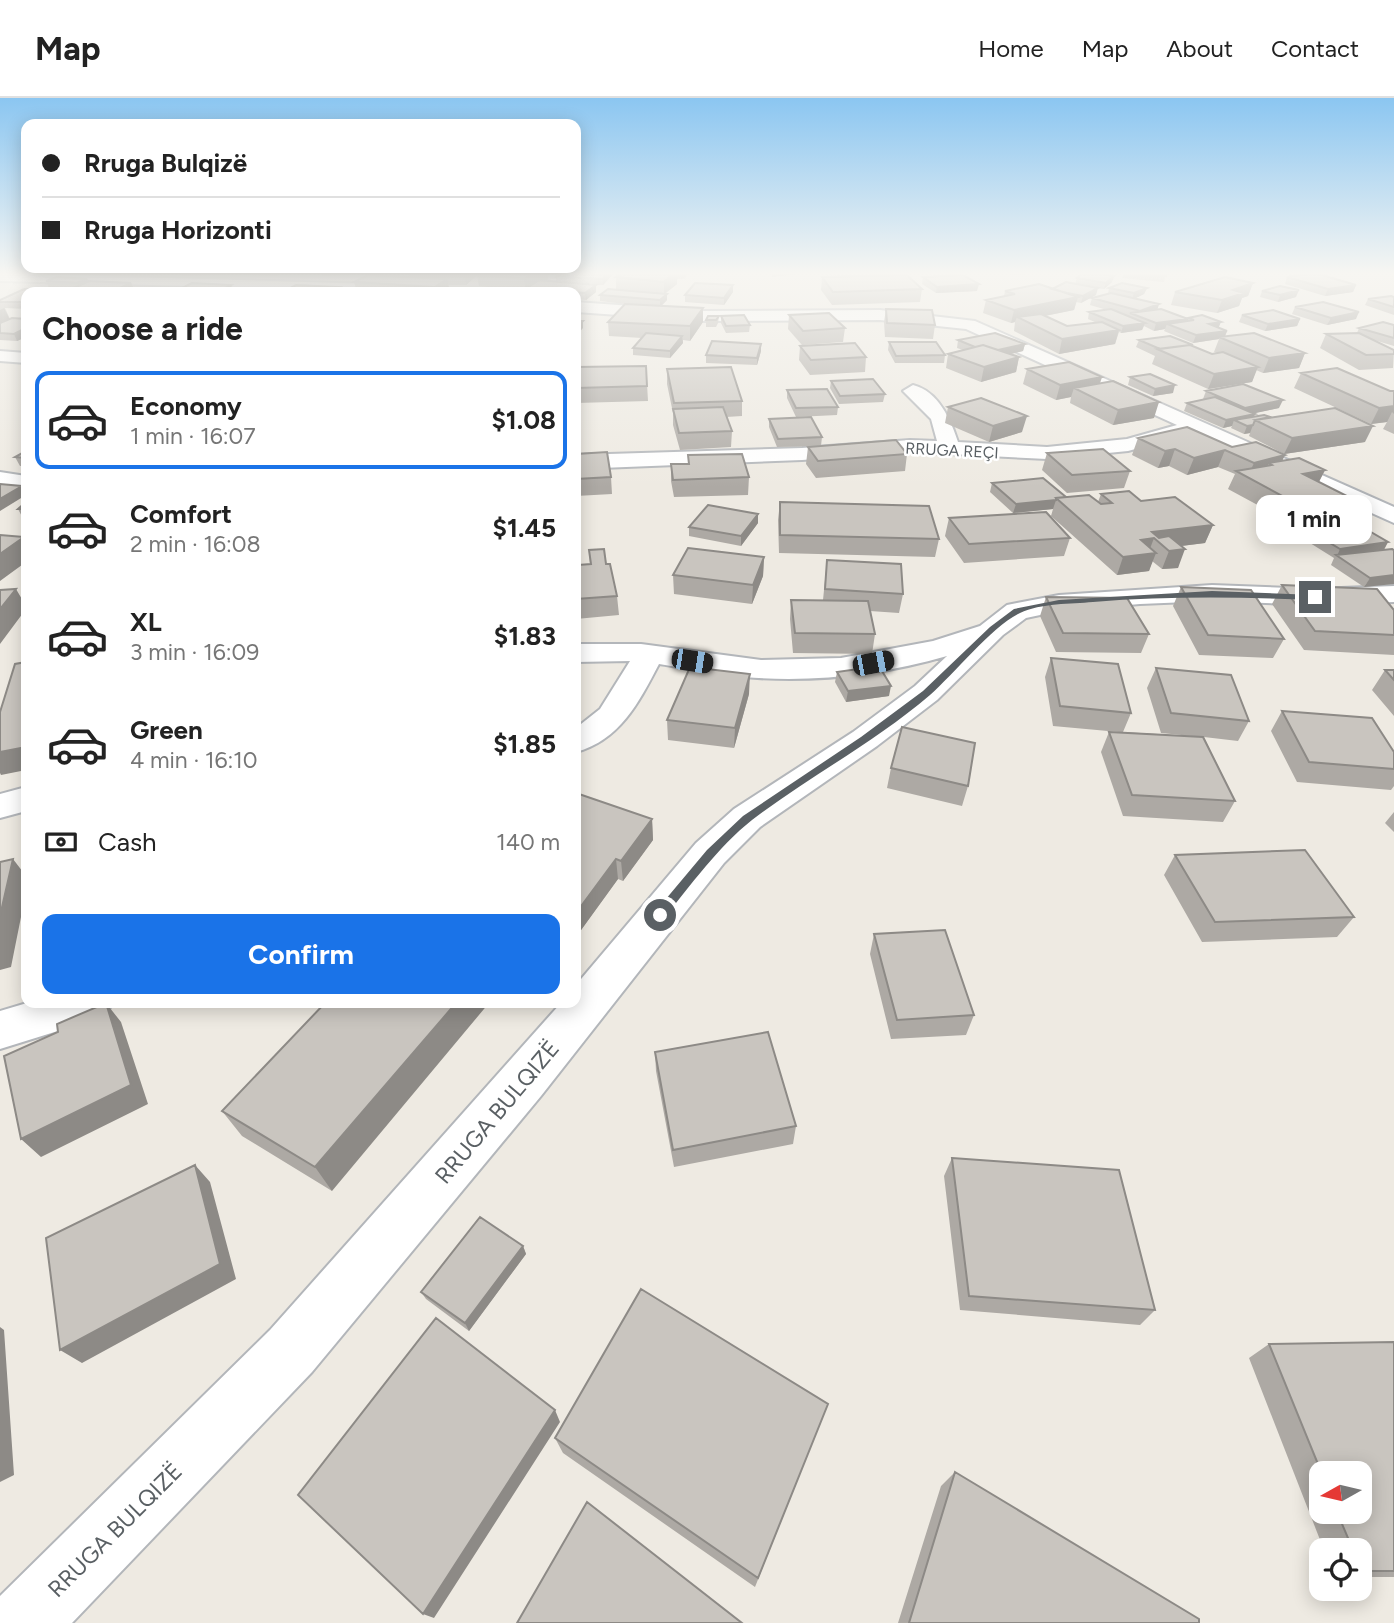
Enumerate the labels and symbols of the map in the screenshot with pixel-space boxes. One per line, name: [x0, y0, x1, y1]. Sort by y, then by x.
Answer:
street label: RRUGA REÇI: [905, 439, 999, 462]
callout: 1 min: [1257, 496, 1373, 545]
route end: [1299, 581, 1331, 613]
car: [670, 647, 715, 675]
car: [851, 649, 896, 677]
route start: [644, 899, 676, 931]
street label: RRUGA BULQIZË: [429, 1035, 565, 1189]
street label: RRUGA BULQIZË: [42, 1457, 188, 1603]
north arrow: [1309, 1461, 1372, 1524]

